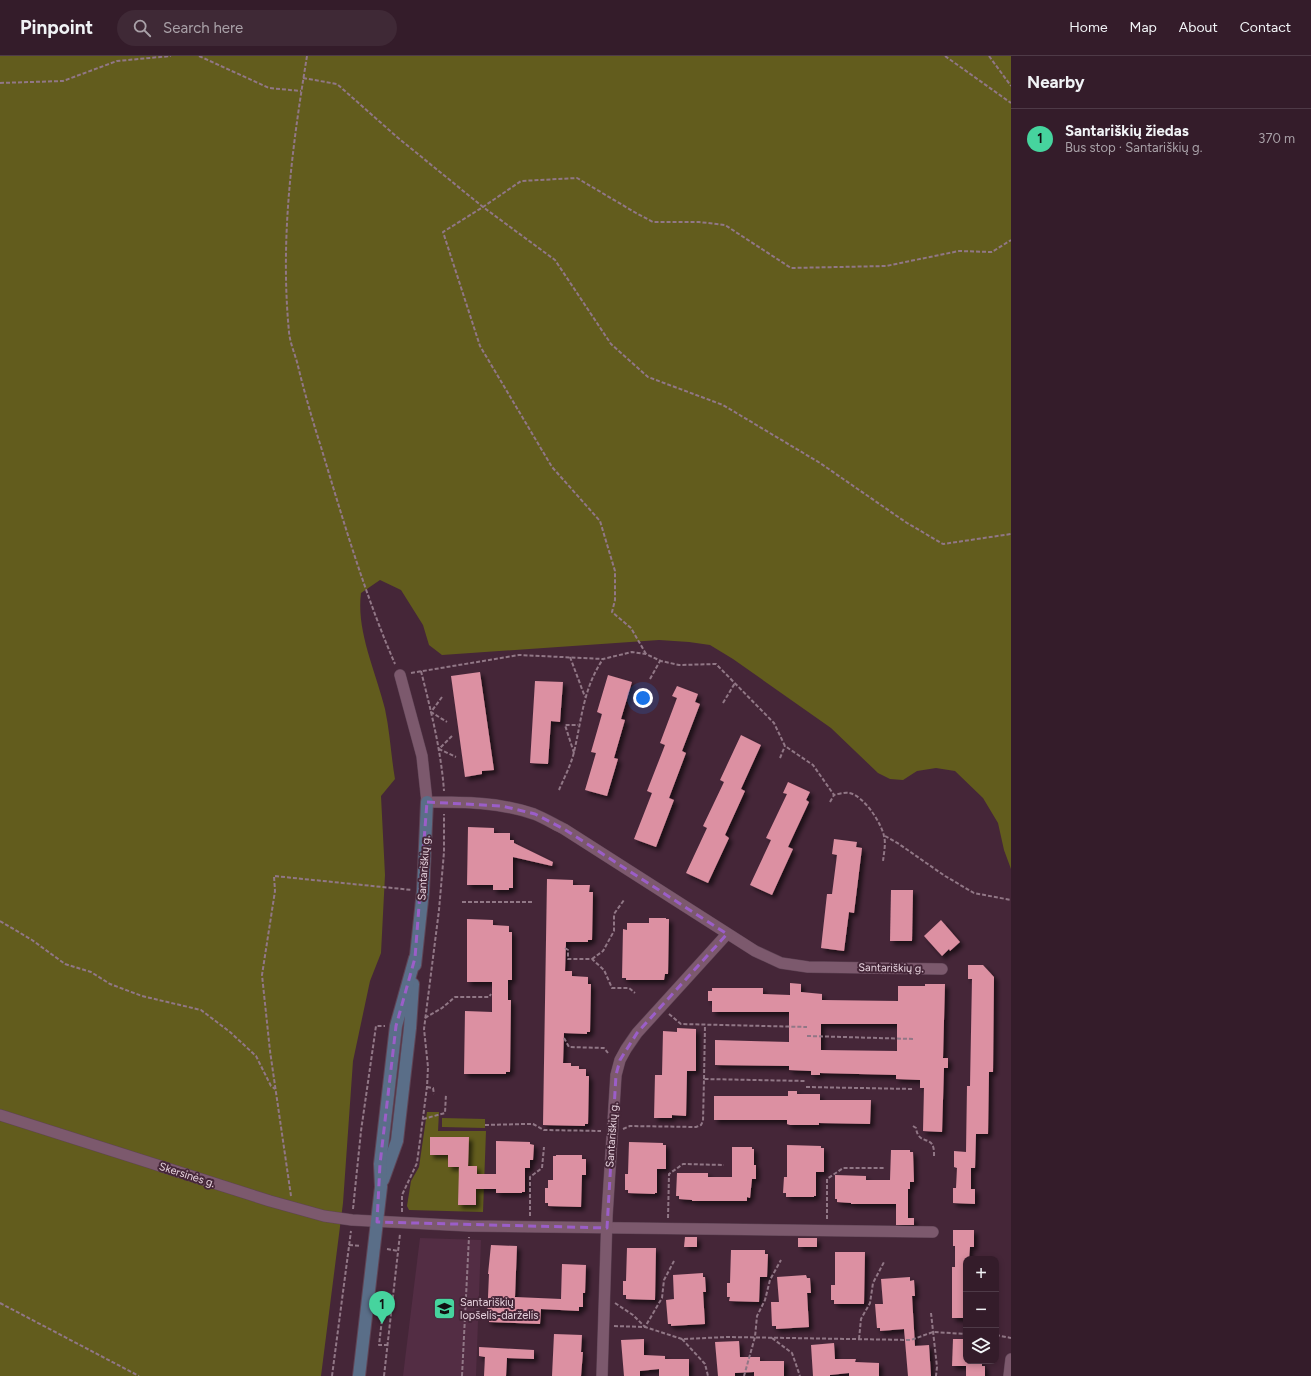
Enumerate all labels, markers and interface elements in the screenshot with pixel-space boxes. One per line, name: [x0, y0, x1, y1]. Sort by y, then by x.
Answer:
search box: [117, 10, 397, 46]
text: Pinpoint: [20, 16, 93, 39]
icon: search: [131, 17, 153, 39]
text: Search here: [163, 19, 243, 37]
text: Home: [1069, 19, 1108, 36]
text: Map: [1130, 19, 1157, 36]
text: About: [1179, 19, 1218, 36]
text: Contact: [1240, 19, 1291, 36]
text: Nearby: [1027, 72, 1085, 92]
text: Santariškių žiedas: [1065, 122, 1189, 140]
text: 1: [1037, 131, 1043, 146]
text: 370 m: [1258, 131, 1295, 146]
text: Bus stop · Santariškių g.: [1065, 140, 1202, 155]
your location: [633, 688, 653, 708]
street label: Santariškių g.: [415, 835, 433, 901]
street label: Santariškių g.: [858, 961, 924, 975]
street label: Santariškių g.: [603, 1102, 621, 1168]
street label: Skersinės g.: [157, 1160, 217, 1190]
map controls: [963, 1256, 999, 1364]
button: +: [963, 1256, 999, 1292]
pin: 1: [369, 1291, 395, 1324]
button: −: [963, 1292, 999, 1328]
school or university icon: Santariškių lopšelis-darželis: [432, 1295, 458, 1321]
place label: Santariškių lopšelis-darželis: [460, 1296, 538, 1322]
button: layers: [963, 1328, 999, 1364]

